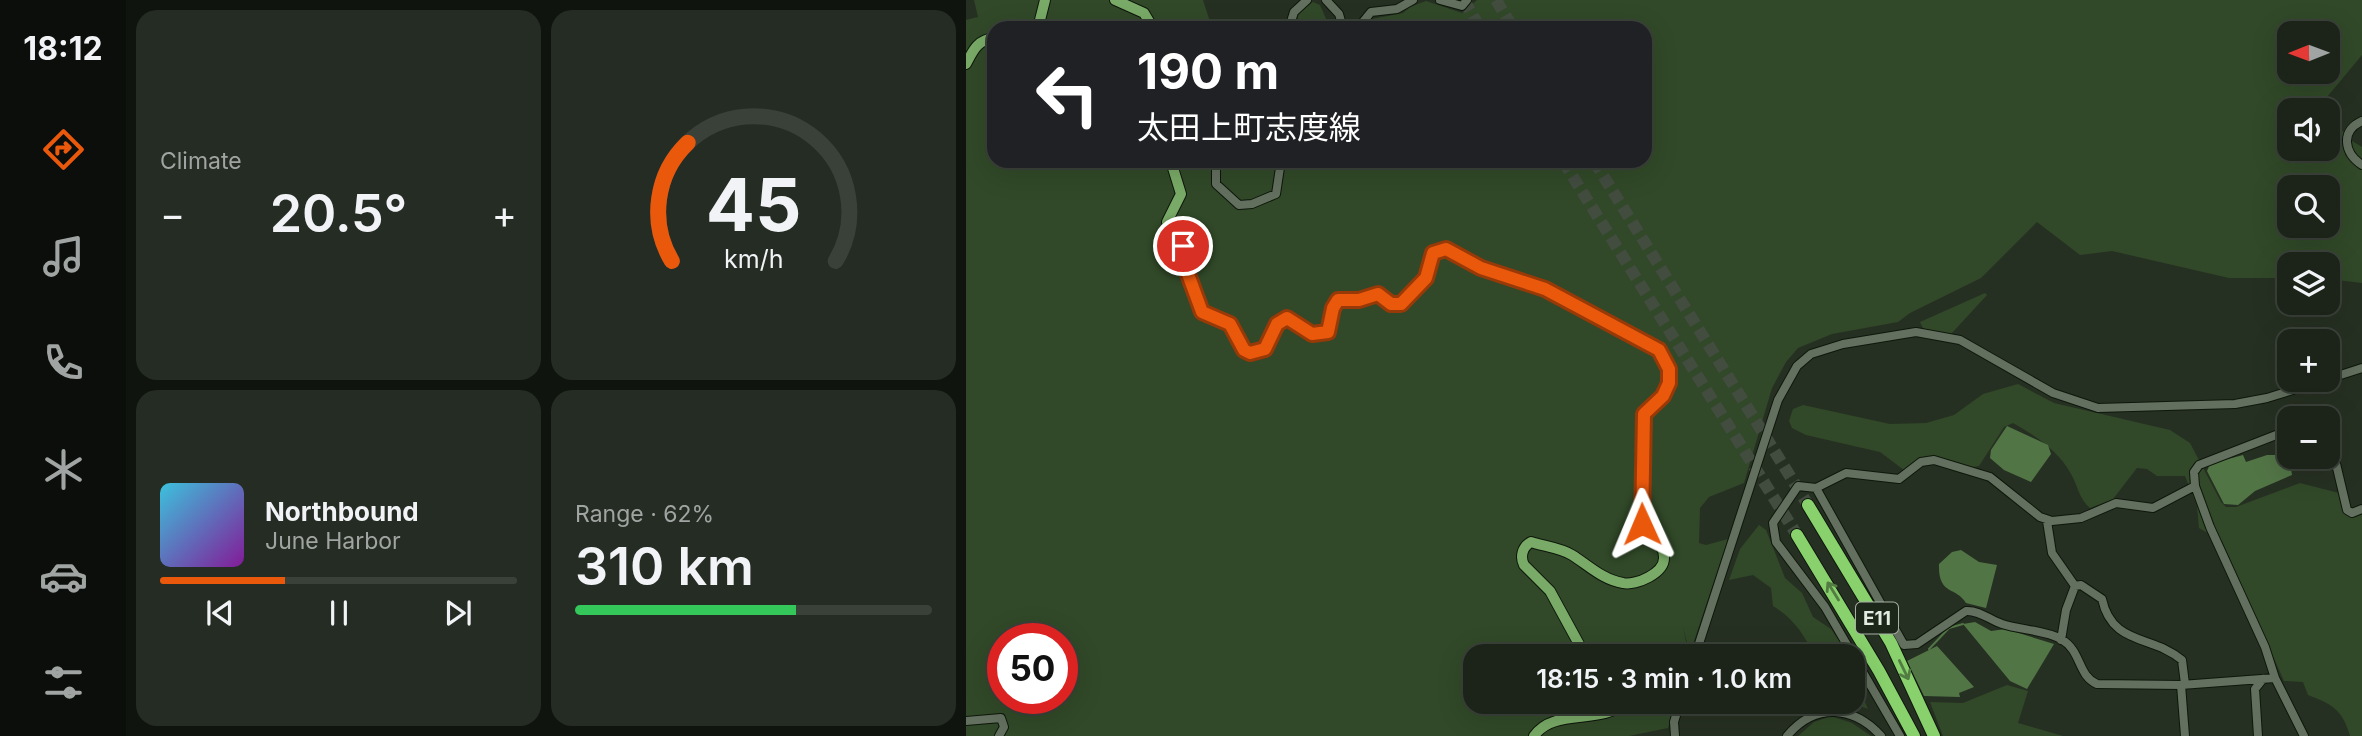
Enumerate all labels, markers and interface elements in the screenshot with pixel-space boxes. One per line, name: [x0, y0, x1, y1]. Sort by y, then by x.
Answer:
north arrow: [2277, 21, 2340, 84]
map controls: [2277, 21, 2340, 469]
text: 18:12: [23, 29, 103, 68]
text: 190 m: [1137, 42, 1279, 101]
icon: left: [1022, 49, 1113, 140]
button: sound: [2277, 98, 2340, 161]
text: 太田上町志度線: [1137, 108, 1361, 147]
icon: directions: [39, 125, 88, 174]
text: Climate: [160, 147, 242, 175]
text: 45: [706, 160, 801, 249]
button: search: [2277, 175, 2340, 238]
text: 20.5°: [270, 182, 407, 245]
text: −: [160, 191, 185, 237]
text: +: [492, 191, 517, 237]
pin: [1153, 216, 1213, 276]
icon: arrive: [1164, 227, 1202, 265]
icon: music: [39, 232, 88, 281]
text: km/h: [724, 244, 783, 274]
button: layers: [2277, 252, 2340, 315]
button: +: [2277, 329, 2340, 392]
icon: phone: [39, 338, 88, 387]
button: −: [2277, 406, 2340, 469]
icon: climate: [39, 445, 88, 494]
position arrow: [1605, 487, 1679, 561]
text: Northbound: [265, 496, 419, 527]
text: Range · 62%: [575, 500, 714, 528]
text: June Harbor: [265, 527, 401, 555]
text: 310 km: [575, 535, 754, 598]
icon: car: [39, 552, 88, 601]
one-way arrow: [1825, 582, 1839, 602]
icon: previous: [201, 594, 239, 632]
icon: pause: [320, 594, 358, 632]
icon: next: [439, 594, 477, 632]
road number: E11: [1856, 603, 1898, 634]
speed limit sign: 50: [987, 623, 1078, 714]
icon: filters: [39, 658, 88, 707]
one-way arrow: [1898, 659, 1911, 680]
text: 18:15 · 3 min · 1.0 km: [1536, 663, 1792, 694]

